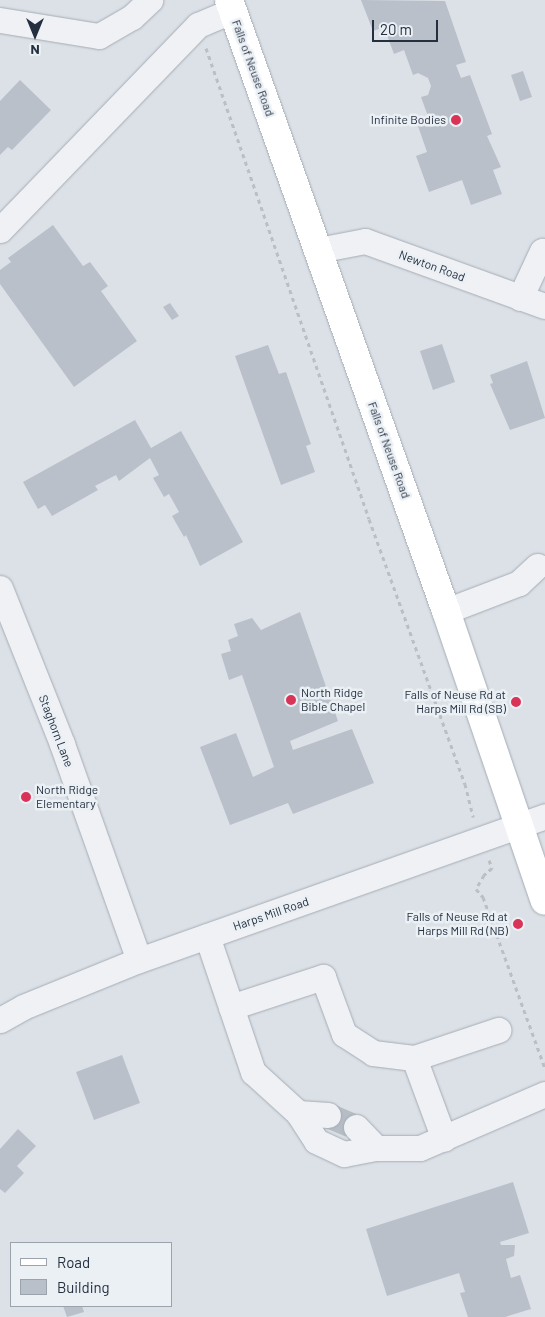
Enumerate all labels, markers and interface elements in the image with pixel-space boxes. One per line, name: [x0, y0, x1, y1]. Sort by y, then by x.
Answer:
north arrow: [10, 10, 60, 60]
scale bar: [375, 10, 441, 42]
street label: Falls of Neuse Road: [229, 18, 277, 118]
text: 20 m: [380, 20, 412, 38]
text: N: [30, 42, 40, 59]
place label: Infinite Bodies: [371, 113, 446, 127]
marker: Infinite Bodies: [450, 114, 462, 126]
street label: Newton Road: [397, 247, 467, 285]
street label: Falls of Neuse Road: [365, 400, 413, 500]
place label: North Ridge Bible Chapel: [301, 686, 365, 714]
place label: Falls of Neuse Rd at Harps Mill Rd (SB): [404, 688, 506, 716]
street label: Staghorn Lane: [36, 693, 76, 769]
marker: North Ridge Bible Chapel: [285, 694, 297, 706]
marker: Falls of Neuse Rd at Harps Mill Rd (SB): [510, 696, 522, 708]
place label: North Ridge Elementary: [36, 783, 98, 811]
marker: North Ridge Elementary: [20, 791, 32, 803]
street label: Harps Mill Road: [231, 894, 311, 934]
place label: Falls of Neuse Rd at Harps Mill Rd (NB): [406, 910, 508, 938]
marker: Falls of Neuse Rd at Harps Mill Rd (NB): [512, 918, 524, 930]
legend: [10, 1242, 172, 1307]
text: Road: [57, 1253, 90, 1271]
text: Building: [57, 1278, 110, 1296]

